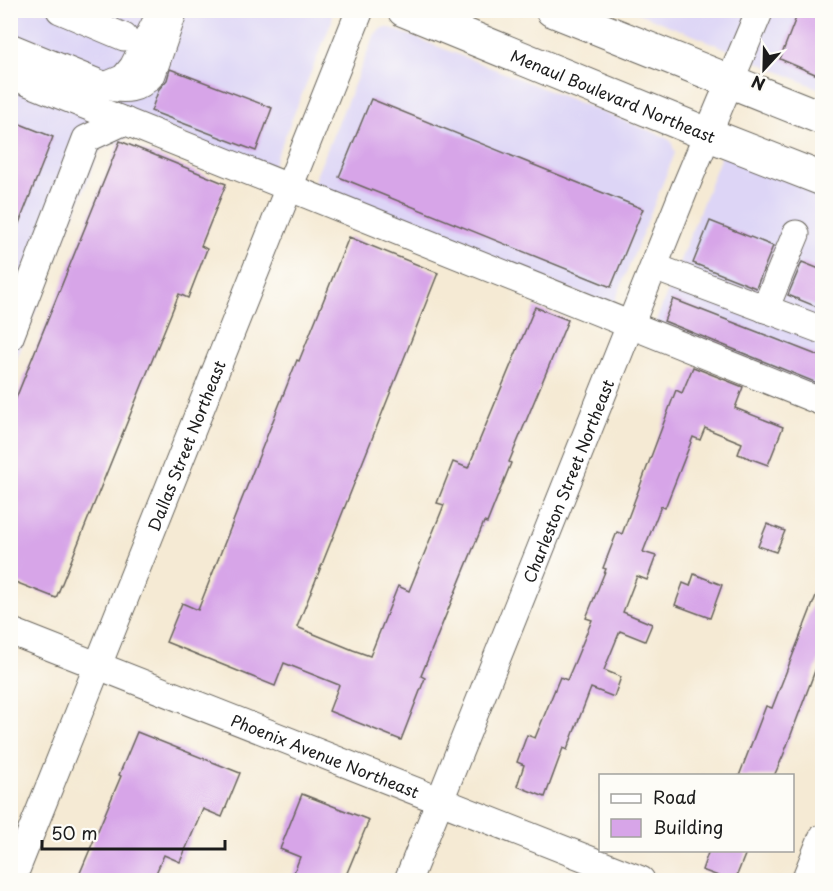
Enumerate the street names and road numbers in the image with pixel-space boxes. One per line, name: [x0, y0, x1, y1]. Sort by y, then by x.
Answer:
street label: Menaul Boulevard Northeast: [507, 43, 719, 148]
street label: Dallas Street Northeast: [141, 356, 231, 535]
street label: Charleston Street Northeast: [516, 376, 619, 586]
street label: Phoenix Avenue Northeast: [228, 707, 423, 803]

